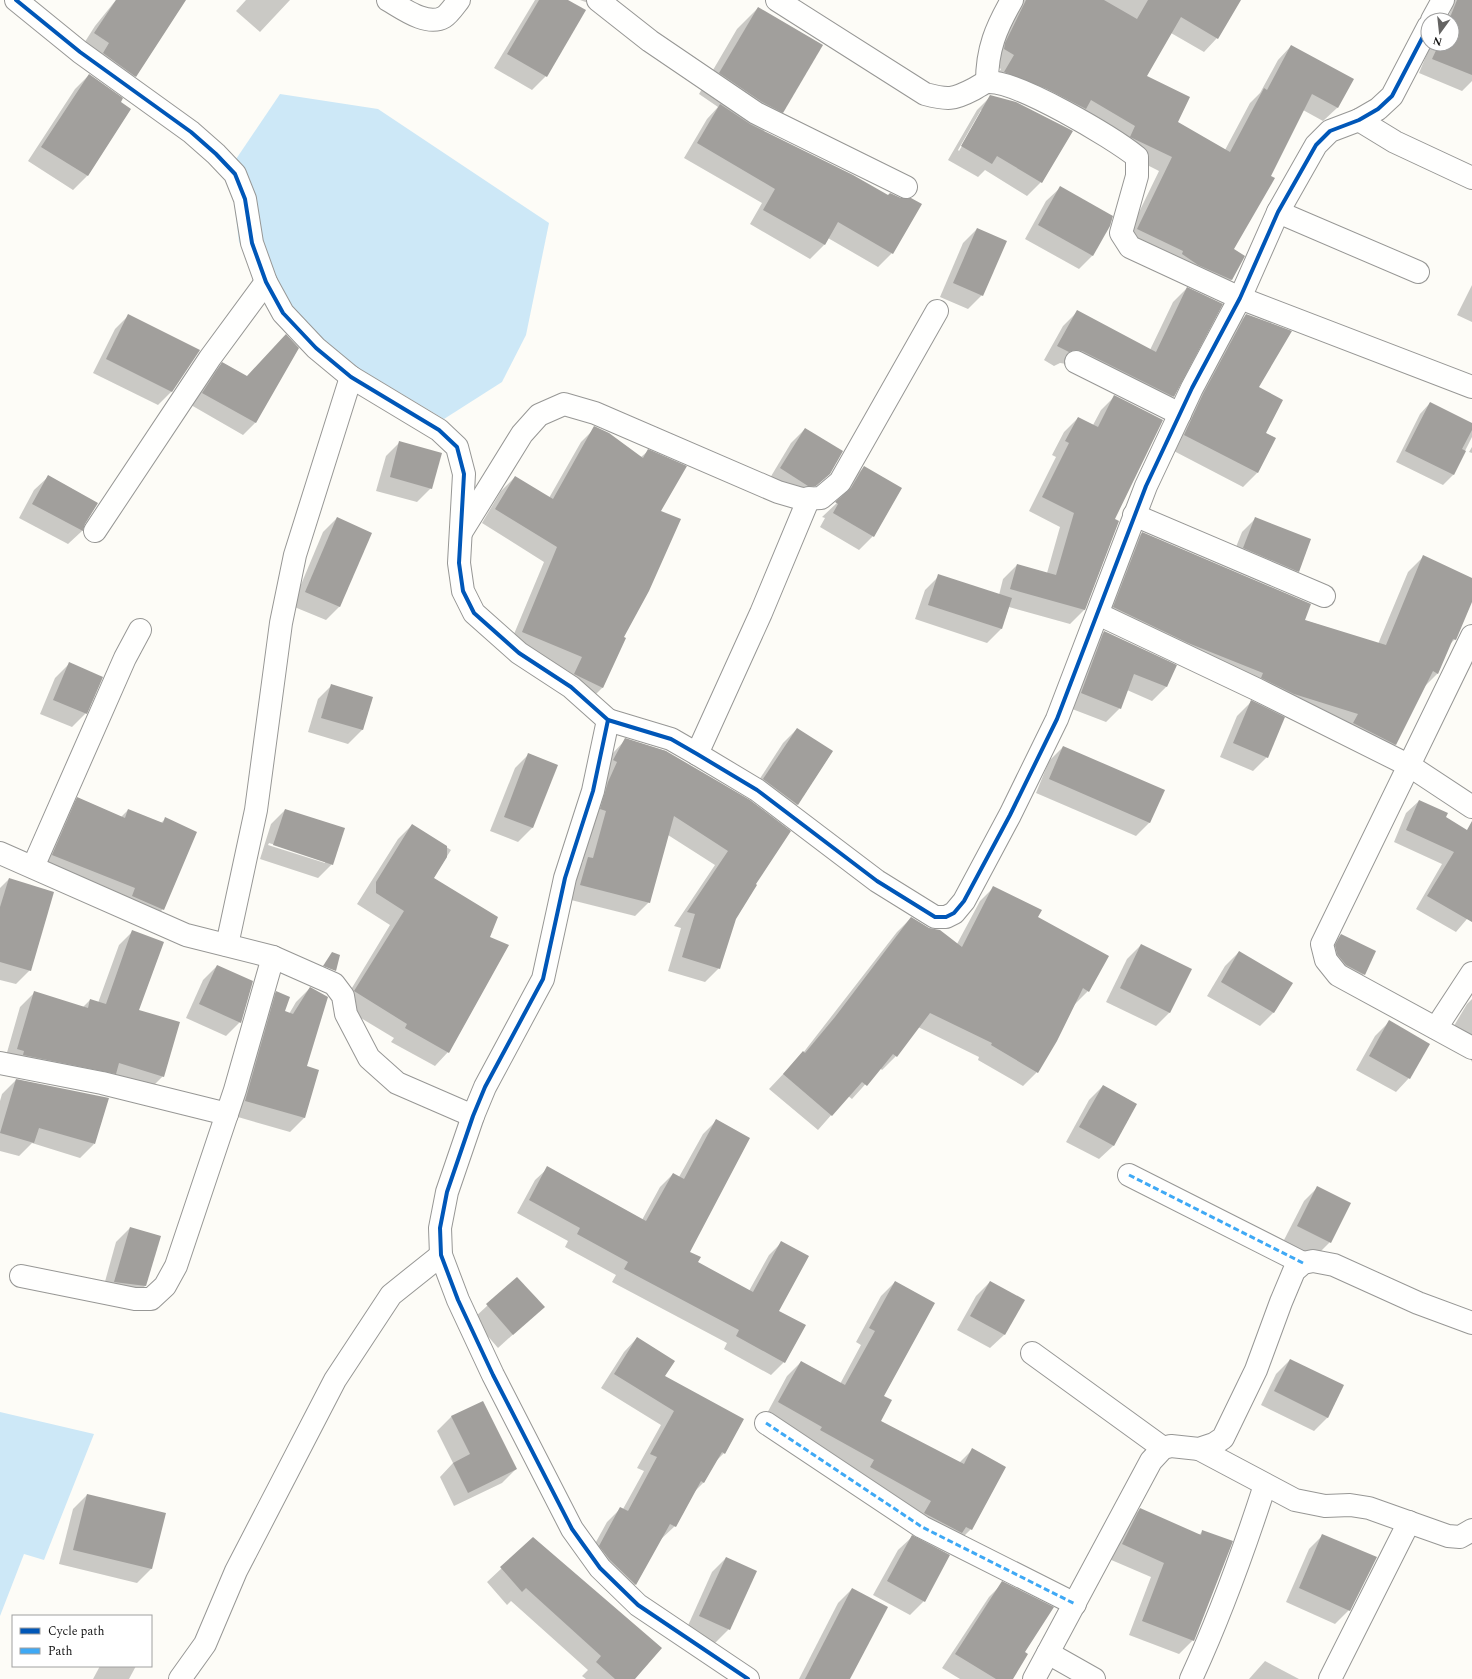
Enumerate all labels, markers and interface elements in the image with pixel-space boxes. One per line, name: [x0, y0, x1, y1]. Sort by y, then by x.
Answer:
north arrow: [1420, 12, 1460, 52]
text: N: [1431, 32, 1444, 51]
legend: [12, 1615, 152, 1667]
text: Cycle path: [48, 1622, 105, 1641]
text: Path: [48, 1642, 73, 1661]

